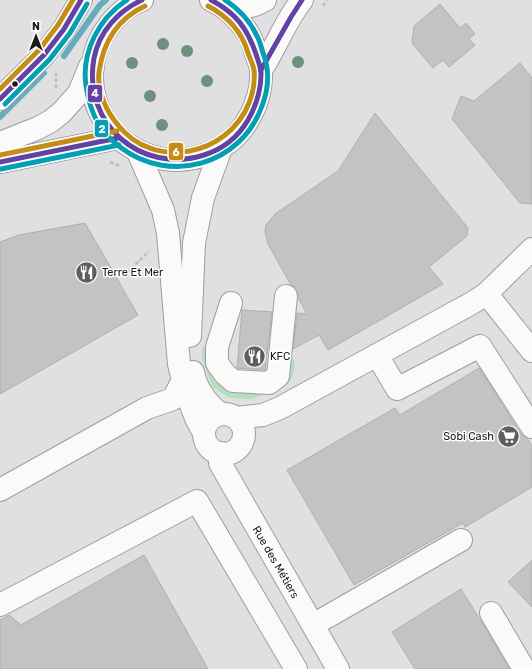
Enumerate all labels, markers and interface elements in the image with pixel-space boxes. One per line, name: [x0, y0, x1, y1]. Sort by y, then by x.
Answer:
north arrow: [16, 16, 56, 56]
text: N: [32, 20, 40, 33]
unlabelled marker: [10, 79, 20, 89]
line badge: 4: [87, 84, 103, 103]
text: 4: [91, 87, 99, 100]
line badge: 2: [94, 119, 109, 138]
text: 2: [98, 123, 106, 136]
line badge: 6: [168, 142, 184, 161]
text: 6: [172, 146, 180, 159]
restaurant icon: Terre Et Mer: [74, 259, 100, 285]
place label: Terre Et Mer: [102, 266, 164, 279]
restaurant icon: KFC: [242, 343, 268, 369]
place label: KFC: [270, 350, 290, 363]
supermarket icon: Sobi Cash: [496, 423, 522, 449]
place label: Sobi Cash: [443, 430, 494, 443]
street label: Rue des Métiers: [250, 524, 302, 601]

